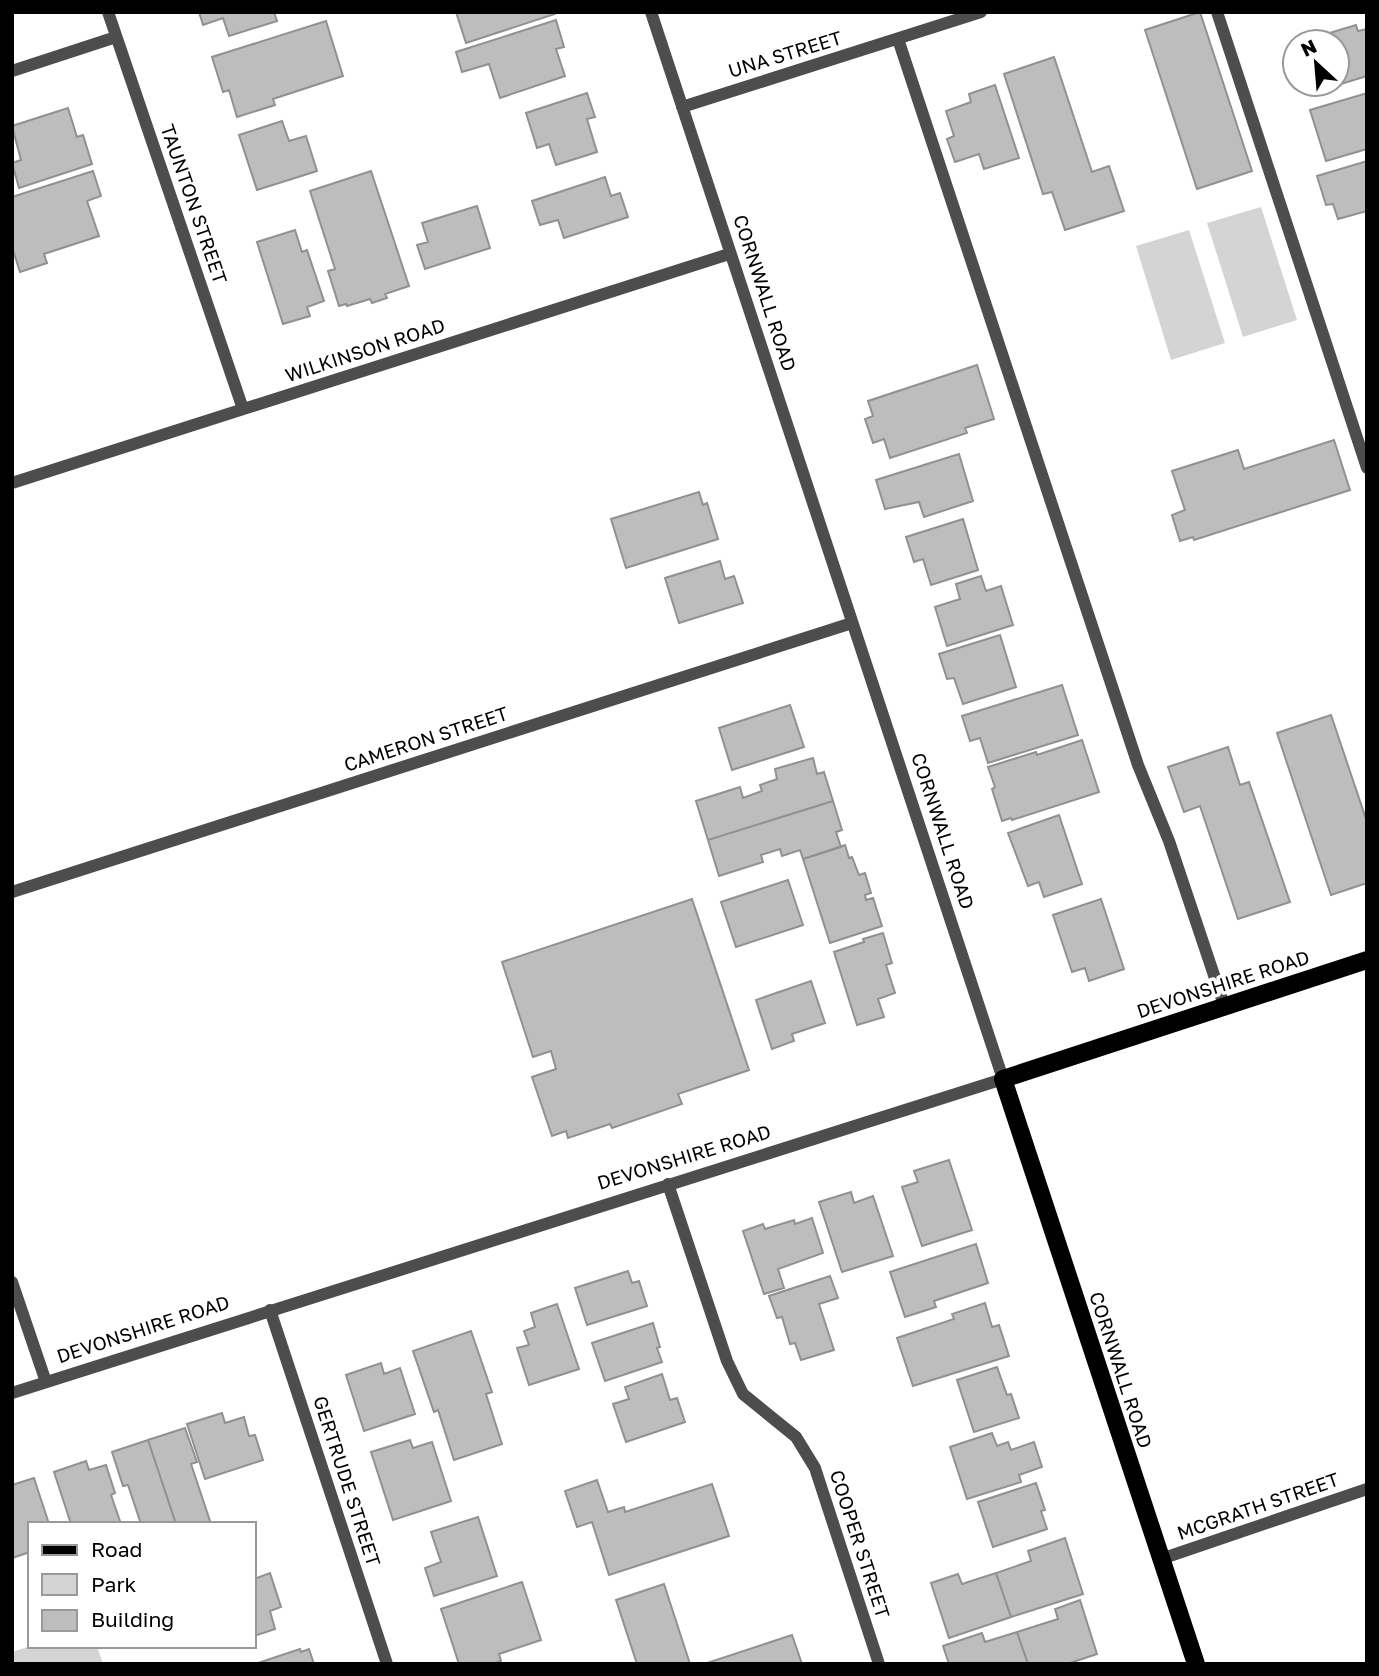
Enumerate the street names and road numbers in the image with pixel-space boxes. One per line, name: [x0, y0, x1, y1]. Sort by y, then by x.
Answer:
street label: UNA STREET: [725, 25, 845, 82]
street label: TAUNTON STREET: [156, 121, 233, 287]
street label: CORNWALL ROAD: [729, 212, 802, 374]
street label: WILKINSON ROAD: [282, 313, 448, 386]
street label: CAMERON STREET: [341, 701, 511, 776]
street label: CORNWALL ROAD: [907, 750, 980, 912]
street label: DEVONSHIRE ROAD: [1134, 945, 1312, 1022]
street label: DEVONSHIRE ROAD: [594, 1119, 773, 1194]
street label: CORNWALL ROAD: [1085, 1289, 1158, 1451]
street label: DEVONSHIRE ROAD: [54, 1290, 232, 1367]
street label: GERTRUDE STREET: [309, 1393, 386, 1569]
street label: COOPER STREET: [826, 1467, 895, 1621]
street label: MCGRATH STREET: [1174, 1467, 1342, 1544]

